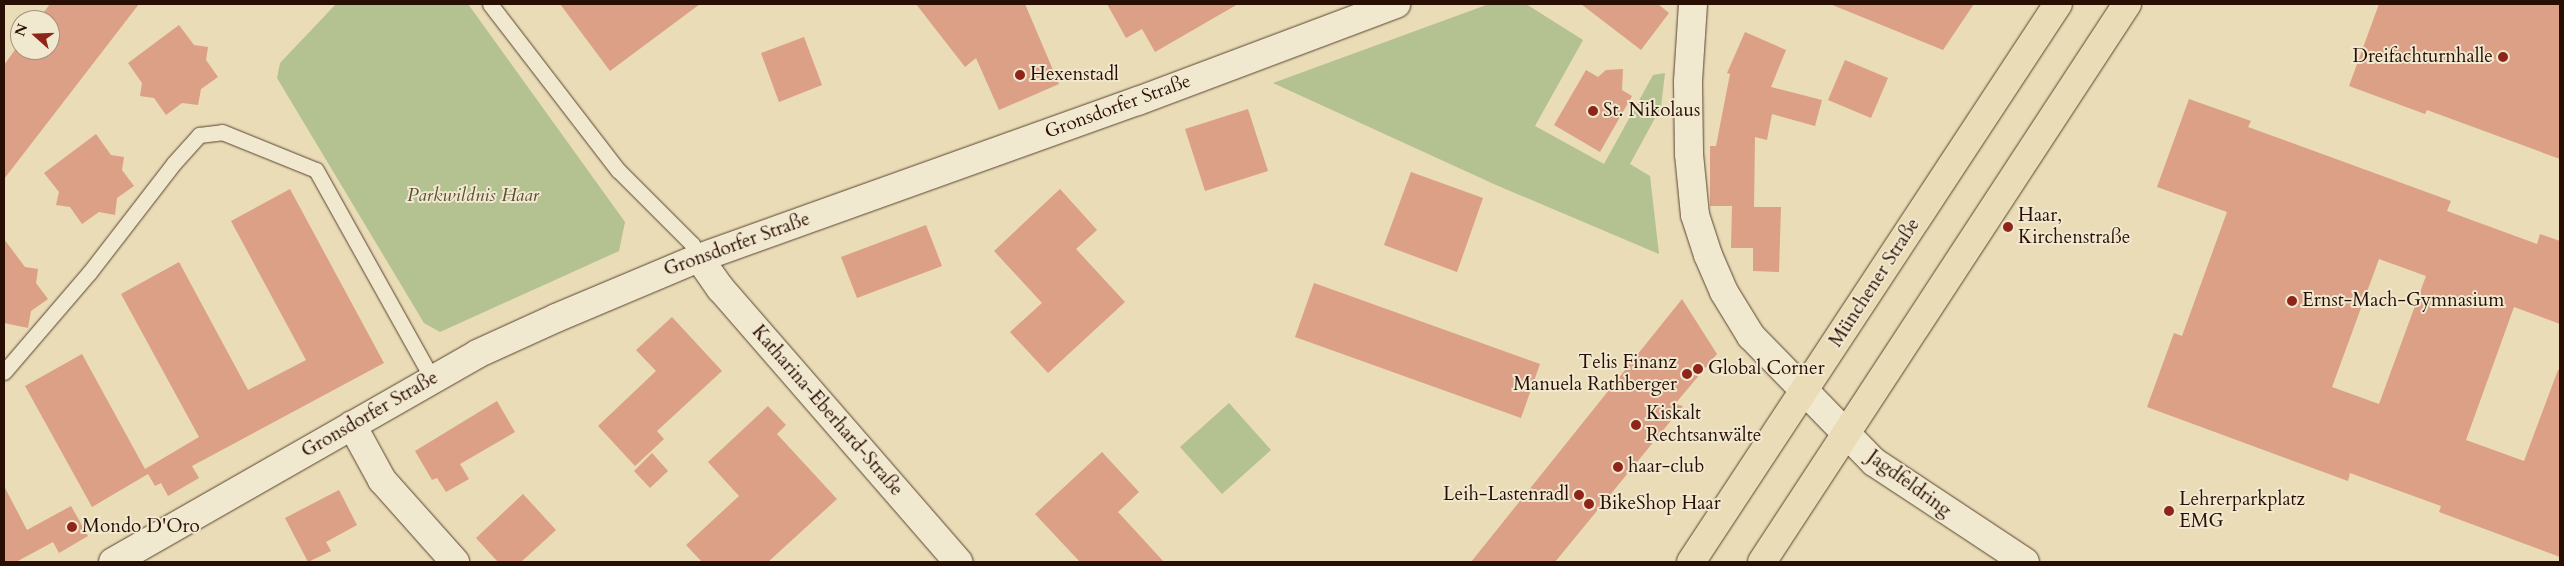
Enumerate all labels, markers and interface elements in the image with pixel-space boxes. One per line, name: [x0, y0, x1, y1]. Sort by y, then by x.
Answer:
north arrow: [10, 10, 60, 60]
text: N: [10, 21, 32, 39]
place label: Dreifachturnhalle: [2352, 46, 2493, 68]
marker: Dreifachturnhalle: [2497, 51, 2509, 63]
place label: Hexenstadl: [1030, 64, 1119, 86]
marker: Hexenstadl: [1014, 69, 1026, 81]
street label: Gronsdorfer Straße: [1042, 70, 1194, 144]
place label: St. Nikolaus: [1603, 100, 1700, 122]
marker: St. Nikolaus: [1587, 105, 1599, 117]
park label: Parkwildnis Haar: [407, 185, 539, 207]
place label: Haar, Kirchenstraße: [2018, 205, 2130, 249]
street label: Gronsdorfer Straße: [661, 208, 813, 282]
street label: Münchener Straße: [1825, 214, 1925, 352]
marker: Haar, Kirchenstraße: [2002, 221, 2014, 233]
place label: Ernst-Mach-Gymnasium: [2302, 290, 2504, 312]
marker: Ernst-Mach-Gymnasium: [2286, 295, 2298, 307]
street label: Katharina-Eberhard-Straße: [747, 321, 907, 501]
place label: Telis Finanz Manuela Rathberger: [1513, 352, 1677, 396]
place label: Global Corner: [1708, 358, 1825, 380]
marker: Global Corner: [1692, 363, 1704, 375]
street label: Gronsdorfer Straße: [298, 367, 442, 463]
marker: Telis Finanz Manuela Rathberger: [1681, 368, 1693, 380]
place label: Kiskalt Rechtsanwälte: [1646, 403, 1761, 447]
marker: Kiskalt Rechtsanwälte: [1630, 419, 1642, 431]
street label: Jagdfeldring: [1862, 446, 1956, 522]
place label: haar-club: [1628, 456, 1704, 478]
marker: haar-club: [1612, 461, 1624, 473]
place label: Leih-Lastenradl: [1443, 484, 1569, 506]
marker: Leih-Lastenradl: [1573, 489, 1585, 501]
place label: Lehrerparkplatz EMG: [2179, 489, 2305, 533]
place label: BikeShop Haar: [1599, 493, 1721, 515]
marker: BikeShop Haar: [1583, 498, 1595, 510]
marker: Lehrerparkplatz EMG: [2163, 505, 2175, 517]
place label: Mondo D'Oro: [82, 516, 200, 538]
marker: Mondo D'Oro: [66, 521, 78, 533]

